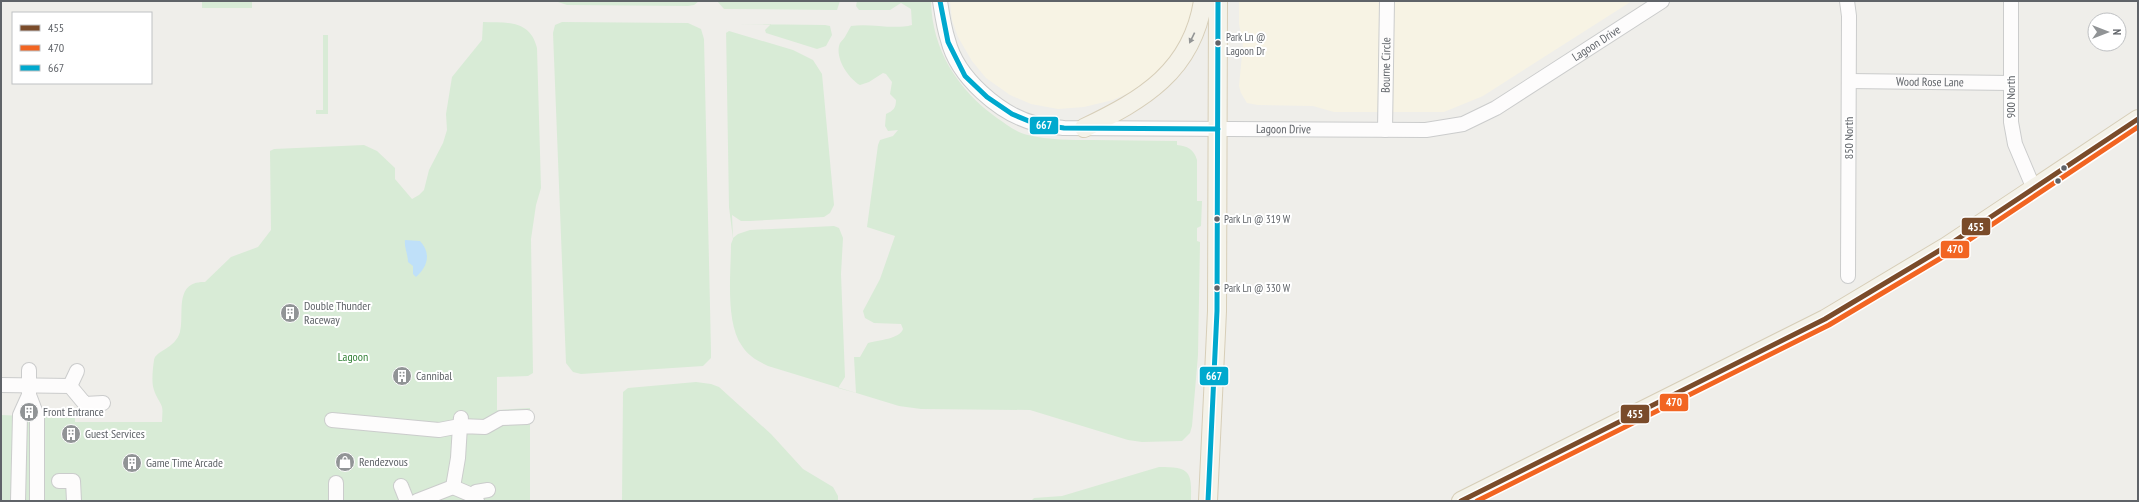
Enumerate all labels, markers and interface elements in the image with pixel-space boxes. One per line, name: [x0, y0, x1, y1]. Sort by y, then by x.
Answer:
legend: [12, 12, 152, 84]
north arrow: [2087, 12, 2127, 52]
text: 455: [48, 20, 64, 35]
street label: Lagoon Drive: [1569, 22, 1623, 64]
text: N: [2110, 29, 2124, 35]
place label: Park Ln @ Lagoon Dr: [1226, 30, 1265, 58]
one-way arrow: [1189, 33, 1195, 44]
street label: Bourne Circle: [1378, 37, 1393, 93]
marker: Park Ln @ Lagoon Dr: [1213, 38, 1223, 48]
text: 470: [48, 40, 64, 55]
text: 667: [48, 60, 64, 75]
street label: Wood Rose Lane: [1896, 74, 1964, 89]
street label: 900 North: [2003, 76, 2018, 118]
line badge: 667: [1029, 116, 1059, 135]
street label: 850 North: [1841, 117, 1856, 159]
text: 667: [1036, 118, 1052, 132]
street label: Lagoon Drive: [1256, 121, 1311, 136]
unlabelled marker: [2059, 163, 2069, 173]
unlabelled marker: [2053, 176, 2063, 186]
place label: Park Ln @ 319 W: [1224, 212, 1291, 226]
marker: Park Ln @ 319 W: [1212, 214, 1222, 224]
line badge: 455: [1961, 217, 1991, 236]
text: 455: [1968, 220, 1984, 234]
line badge: 470: [1940, 240, 1970, 259]
text: 470: [1947, 242, 1963, 256]
place label: Park Ln @ 330 W: [1224, 281, 1291, 295]
marker: Park Ln @ 330 W: [1212, 283, 1222, 293]
place label: Double Thunder Raceway: [304, 298, 371, 327]
building icon: Double Thunder Raceway: [279, 302, 301, 324]
park label: Lagoon: [338, 349, 368, 364]
building icon: Cannibal: [391, 365, 413, 387]
line badge: 667: [1199, 366, 1229, 386]
place label: Cannibal: [416, 368, 452, 383]
text: 667: [1206, 369, 1222, 383]
line badge: 470: [1659, 393, 1689, 412]
text: 470: [1666, 395, 1682, 409]
building icon: Front Entrance: [18, 401, 40, 423]
place label: Front Entrance: [43, 404, 104, 419]
line badge: 455: [1620, 404, 1650, 424]
text: 455: [1627, 407, 1643, 421]
building icon: Guest Services: [60, 423, 82, 445]
place label: Guest Services: [85, 426, 145, 441]
shop icon: Rendezvous: [334, 451, 356, 473]
building icon: Game Time Arcade: [121, 452, 143, 474]
place label: Rendezvous: [359, 454, 408, 469]
place label: Game Time Arcade: [146, 455, 223, 470]

